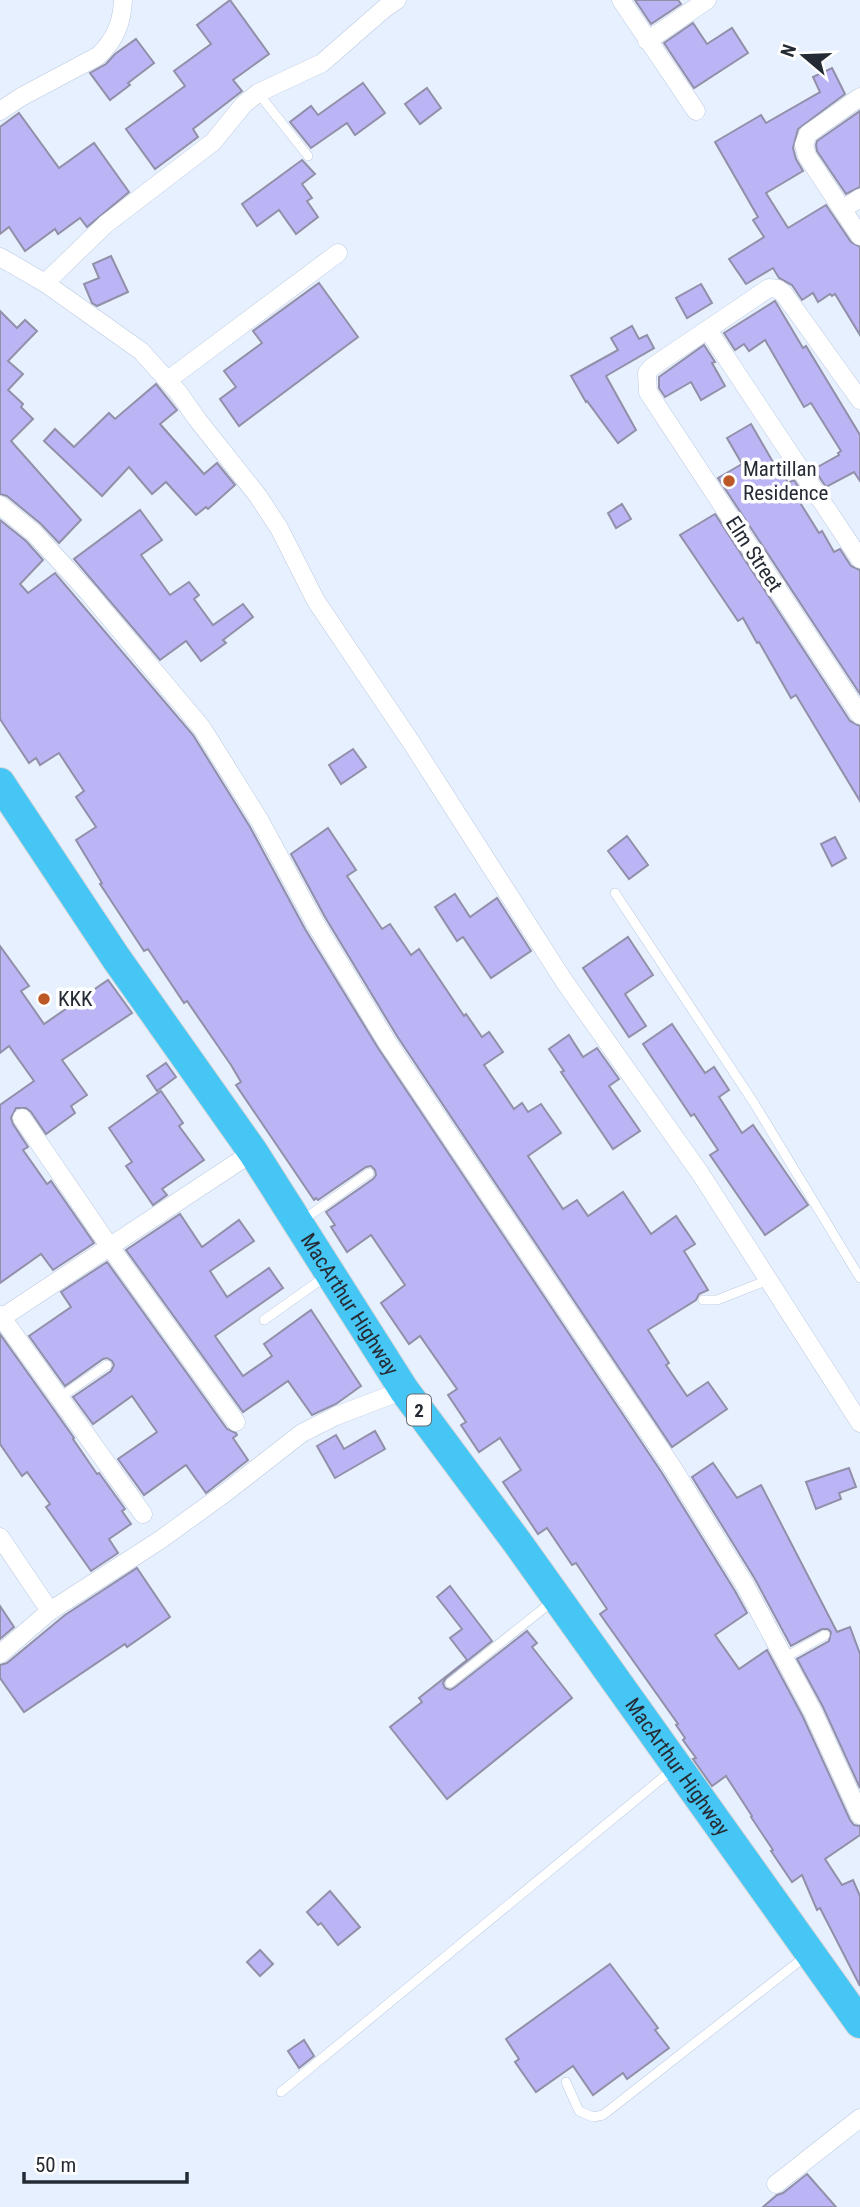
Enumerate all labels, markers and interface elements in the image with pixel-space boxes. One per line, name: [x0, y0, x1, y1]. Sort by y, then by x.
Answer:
north arrow: [769, 21, 839, 91]
text: N: [776, 41, 801, 60]
place label: Martillan Residence: [743, 457, 829, 505]
marker: Martillan Residence: [721, 473, 737, 489]
street label: Elm Street: [721, 512, 787, 596]
place label: KKK: [58, 987, 93, 1011]
marker: KKK: [36, 991, 52, 1007]
street label: MacArthur Highway: [296, 1229, 404, 1380]
road number: 2: [407, 1394, 431, 1426]
street label: MacArthur Highway: [620, 1694, 735, 1841]
scale bar: [24, 2140, 187, 2184]
text: 50 m: [35, 2153, 76, 2177]

